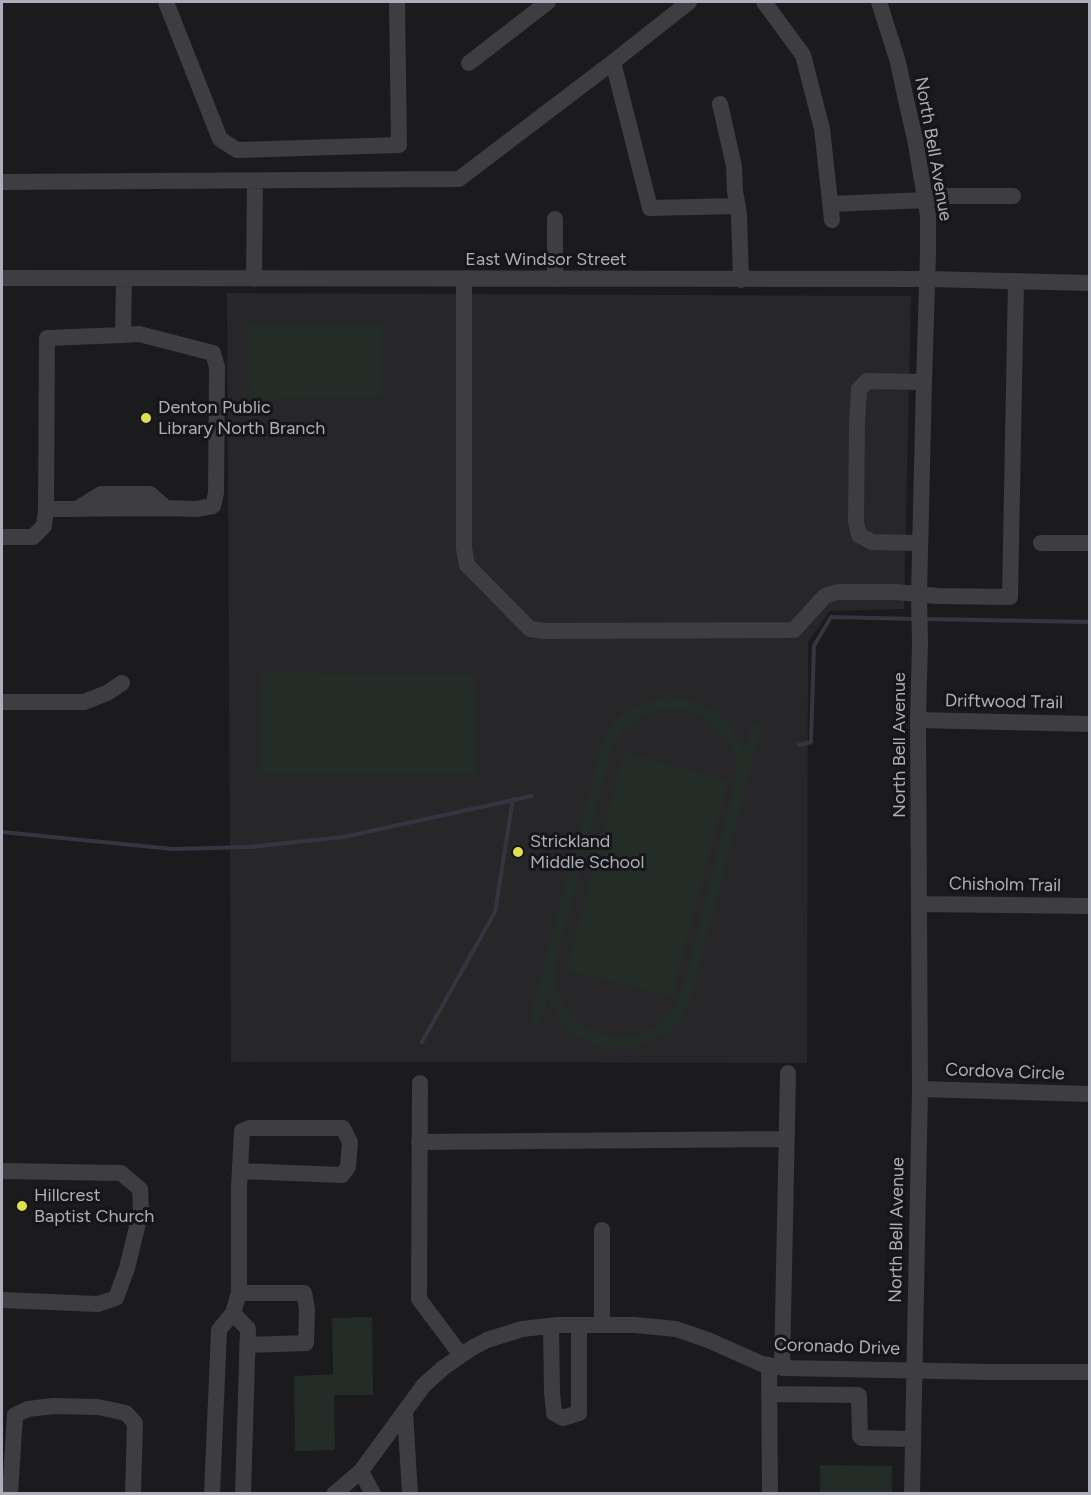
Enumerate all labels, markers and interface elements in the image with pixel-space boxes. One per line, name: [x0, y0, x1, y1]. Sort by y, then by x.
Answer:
street label: North Bell Avenue: [910, 75, 956, 223]
street label: East Windsor Street: [465, 249, 627, 271]
place label: Denton Public Library North Branch: [158, 397, 325, 440]
marker: Denton Public Library North Branch: [139, 411, 153, 425]
street label: North Bell Avenue: [889, 672, 911, 818]
street label: Driftwood Trail: [945, 690, 1063, 714]
place label: Strickland Middle School: [530, 831, 644, 874]
marker: Strickland Middle School: [511, 845, 525, 859]
street label: Chisholm Trail: [949, 873, 1061, 897]
street label: Cordova Circle: [945, 1059, 1065, 1085]
street label: North Bell Avenue: [885, 1157, 909, 1303]
place label: Hillcrest Baptist Church: [34, 1185, 154, 1228]
marker: Hillcrest Baptist Church: [15, 1199, 29, 1213]
street label: Coronado Drive: [774, 1334, 900, 1360]

